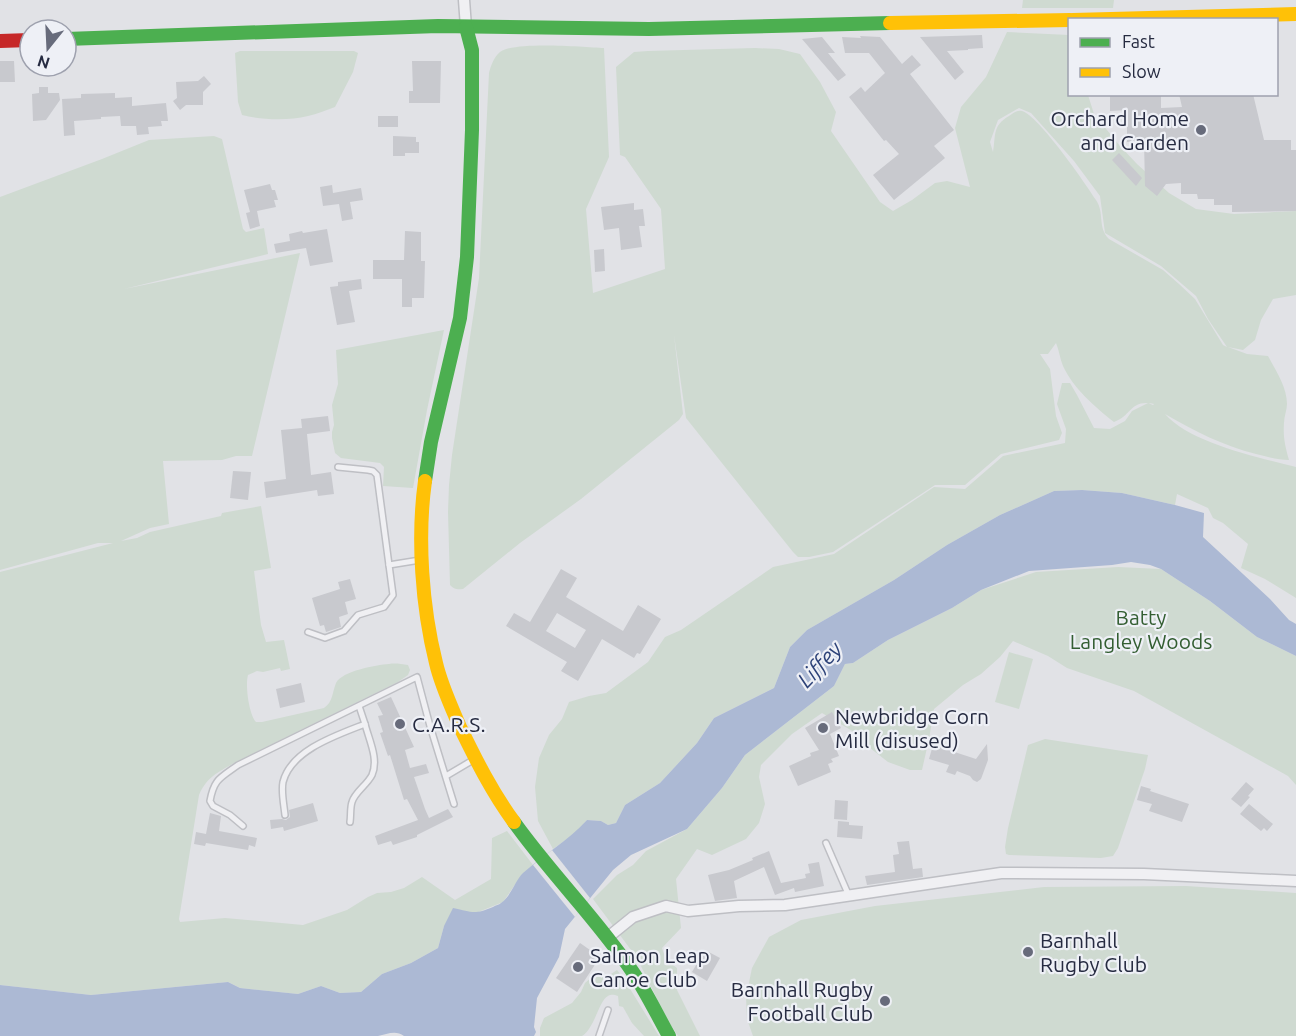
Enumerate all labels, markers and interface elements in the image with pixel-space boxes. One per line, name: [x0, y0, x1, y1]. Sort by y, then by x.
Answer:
north arrow: [18, 18, 78, 78]
legend: [1068, 18, 1278, 96]
text: Fast: [1122, 31, 1155, 51]
text: N: [35, 52, 52, 73]
text: Slow: [1122, 61, 1161, 81]
place label: Orchard Home and Garden: [1051, 106, 1189, 154]
marker: Orchard Home and Garden: [1194, 123, 1208, 137]
park label: Batty Langley Woods: [1070, 605, 1212, 653]
water label: Liffey: [792, 636, 847, 693]
place label: Newbridge Corn Mill (disused): [835, 704, 989, 752]
place label: C.A.R.S.: [412, 712, 486, 736]
marker: C.A.R.S.: [393, 717, 407, 731]
marker: Newbridge Corn Mill (disused): [816, 721, 830, 735]
place label: Barnhall Rugby Club: [1040, 928, 1147, 976]
place label: Salmon Leap Canoe Club: [590, 943, 710, 991]
marker: Barnhall Rugby Club: [1021, 945, 1035, 959]
marker: Salmon Leap Canoe Club: [571, 960, 585, 974]
place label: Barnhall Rugby Football Club: [731, 977, 873, 1025]
marker: Barnhall Rugby Football Club: [878, 994, 892, 1008]

